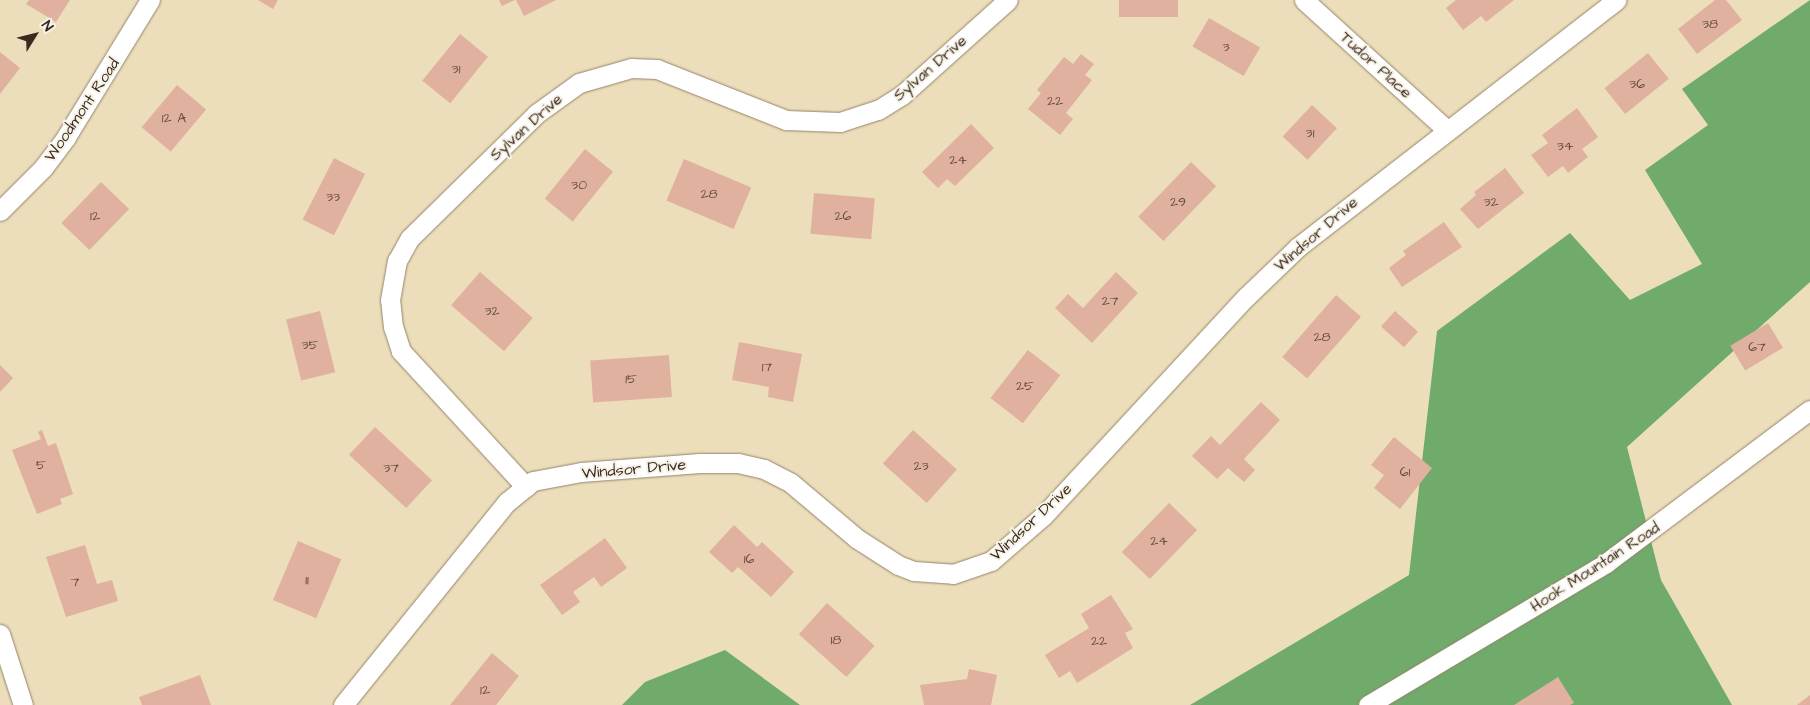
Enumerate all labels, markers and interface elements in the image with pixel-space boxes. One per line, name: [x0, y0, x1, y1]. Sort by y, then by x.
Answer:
north arrow: [10, 10, 60, 60]
house number: 38: [1702, 16, 1718, 32]
text: N: [36, 17, 58, 36]
street label: Tudor Place: [1336, 28, 1416, 102]
street label: Sylvan Drive: [889, 31, 971, 105]
house number: 3: [1222, 39, 1230, 55]
street label: Woodmont Road: [40, 55, 124, 165]
house number: 31: [452, 61, 460, 77]
house number: 36: [1629, 76, 1645, 92]
street label: Sylvan Drive: [486, 89, 566, 165]
house number: 22: [1047, 93, 1063, 109]
house number: 12 A: [162, 110, 186, 126]
house number: 31: [1306, 125, 1314, 141]
house number: 34: [1557, 138, 1573, 154]
house number: 24: [949, 152, 967, 168]
house number: 30: [571, 177, 587, 193]
house number: 28: [700, 186, 718, 202]
house number: 33: [326, 189, 340, 205]
street label: Windsor Drive: [1270, 192, 1362, 276]
house number: 29: [1170, 194, 1186, 210]
house number: 32: [1483, 194, 1499, 210]
house number: 12: [90, 208, 100, 224]
house number: 26: [835, 208, 851, 224]
house number: 27: [1102, 293, 1118, 309]
house number: 32: [484, 303, 500, 319]
house number: 28: [1313, 329, 1331, 345]
house number: 35: [301, 337, 319, 353]
house number: 67: [1748, 339, 1766, 355]
house number: 17: [762, 359, 772, 375]
house number: 15: [625, 371, 637, 387]
house number: 25: [1016, 378, 1034, 394]
street label: Windsor Drive: [581, 455, 687, 483]
house number: 5: [36, 457, 46, 473]
house number: 23: [913, 458, 929, 474]
house number: 37: [383, 460, 399, 476]
house number: 61: [1400, 464, 1410, 480]
street label: Windsor Drive: [986, 479, 1076, 565]
street label: Hook Mountain Road: [1527, 518, 1663, 616]
house number: 24: [1150, 533, 1168, 549]
house number: 16: [744, 551, 754, 567]
house number: 11: [305, 572, 309, 588]
house number: 7: [71, 574, 79, 590]
house number: 18: [831, 632, 841, 648]
house number: 22: [1091, 633, 1107, 649]
house number: 12: [480, 682, 490, 698]

